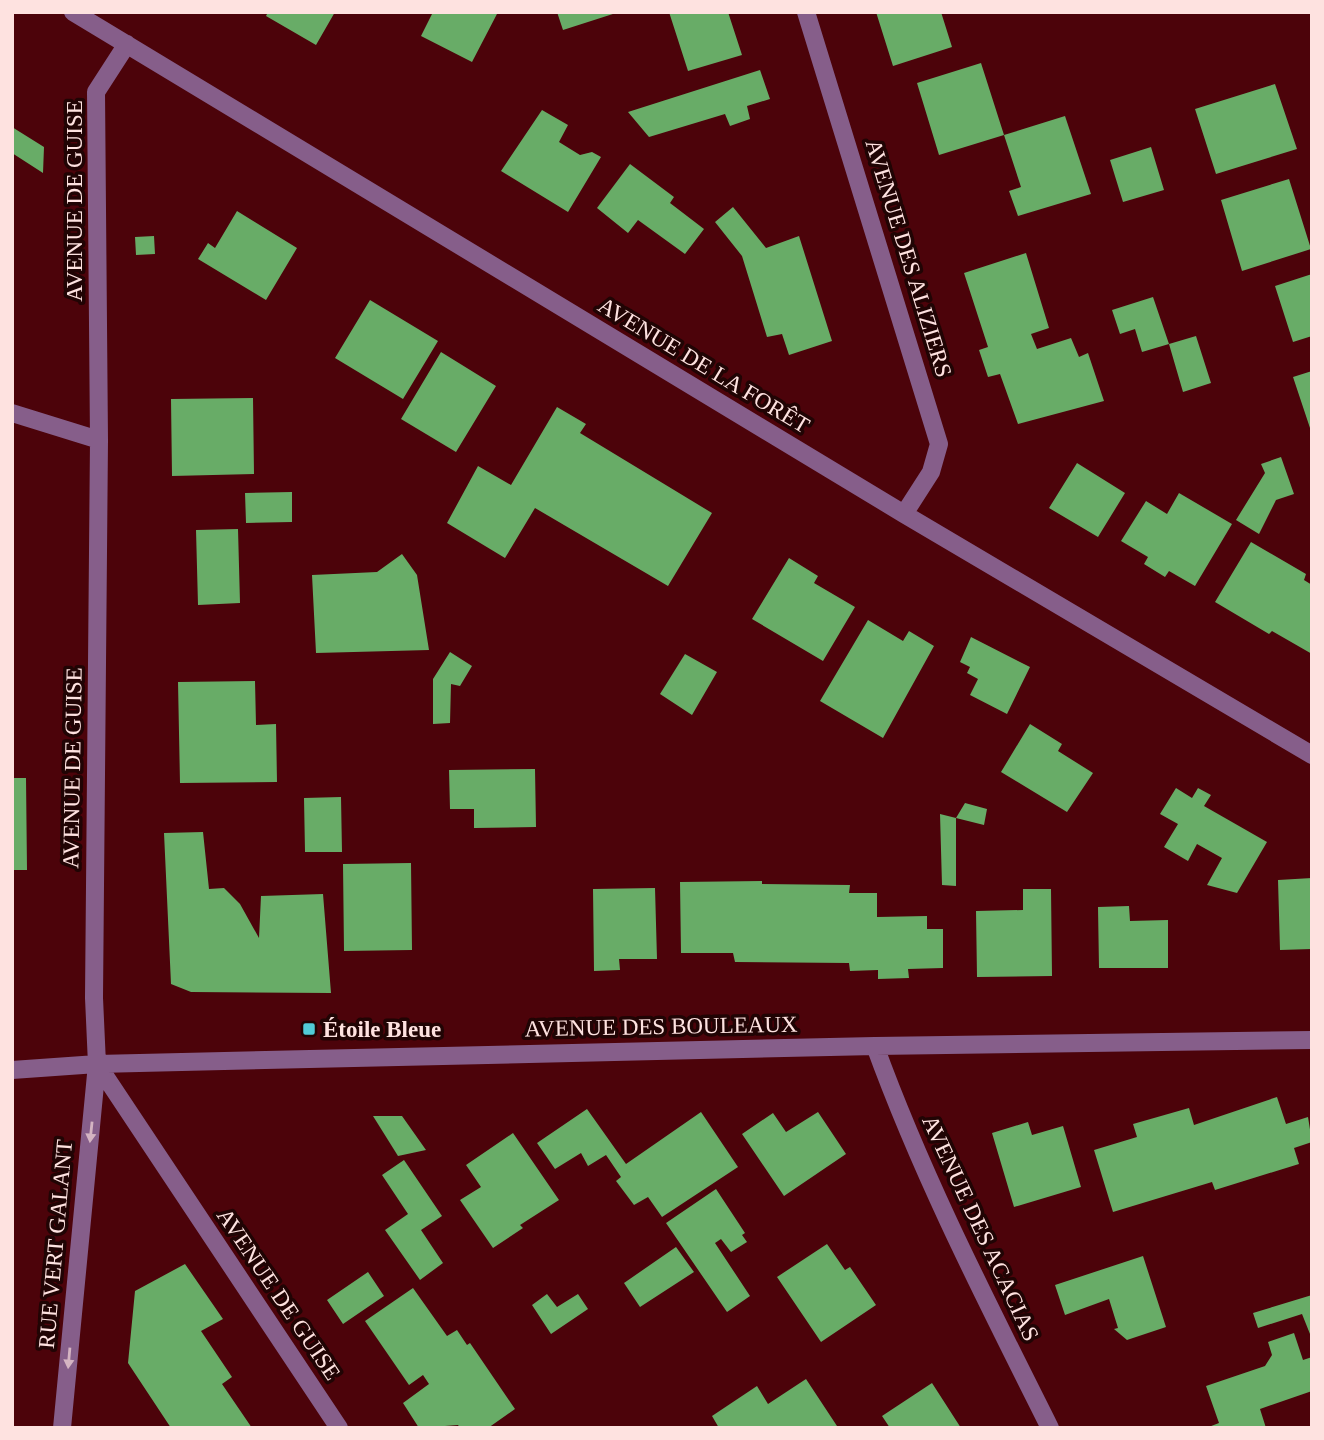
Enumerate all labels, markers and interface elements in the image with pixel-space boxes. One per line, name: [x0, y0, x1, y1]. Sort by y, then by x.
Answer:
street label: AVENUE DE GUISE: [62, 100, 87, 302]
street label: AVENUE DES ALIZIERS: [860, 136, 957, 380]
street label: AVENUE DE LA FORÊT: [594, 292, 814, 438]
street label: AVENUE DE GUISE: [58, 667, 87, 869]
street label: AVENUE DES BOULEAUX: [524, 1012, 798, 1041]
place label: Étoile Bleue: [323, 1017, 441, 1042]
marker: Étoile Bleue: [301, 1021, 317, 1037]
street label: AVENUE DES ACACIAS: [917, 1111, 1044, 1345]
one-way arrow: [85, 1121, 96, 1143]
street label: RUE VERT GALANT: [34, 1138, 77, 1350]
street label: AVENUE DE GUISE: [212, 1204, 345, 1385]
one-way arrow: [63, 1348, 74, 1370]

